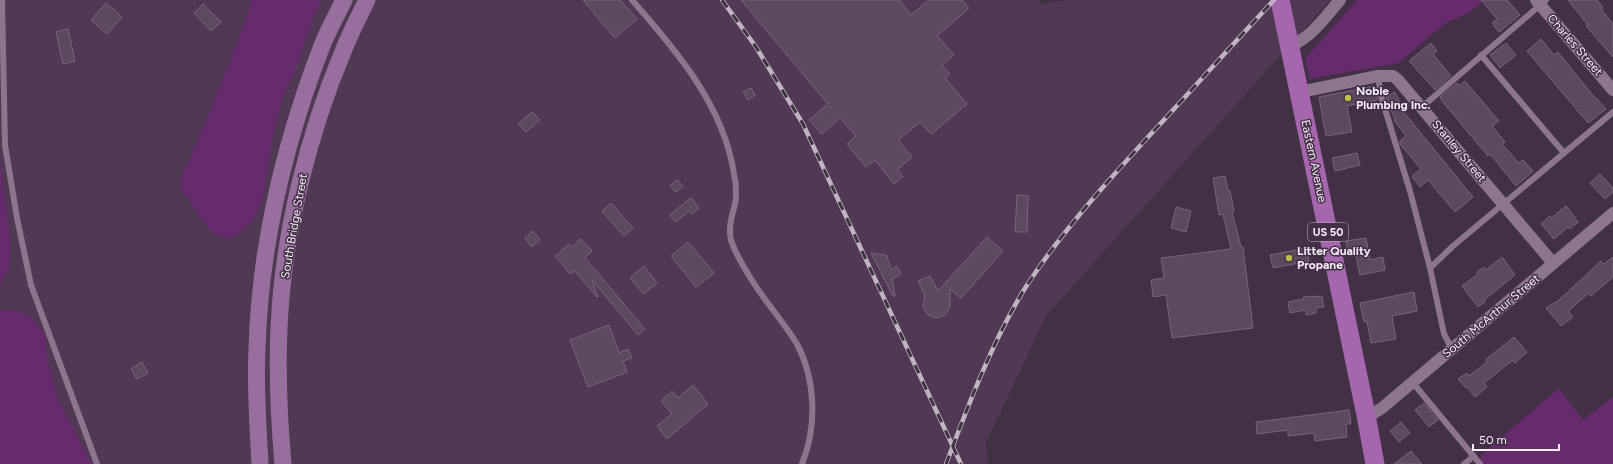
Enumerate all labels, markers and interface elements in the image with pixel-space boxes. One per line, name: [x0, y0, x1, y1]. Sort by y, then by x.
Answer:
street label: Charles Street: [1544, 11, 1606, 79]
place label: Noble Plumbing Inc.: [1356, 84, 1430, 112]
marker: Noble Plumbing Inc.: [1343, 93, 1353, 103]
street label: Stanley Street: [1429, 117, 1489, 185]
street label: Eastern Avenue: [1298, 118, 1330, 204]
street label: South Bridge Street: [278, 172, 310, 280]
road number: US 50: [1308, 223, 1348, 241]
place label: Litter Quality Propane: [1297, 244, 1371, 272]
marker: Litter Quality Propane: [1284, 253, 1294, 263]
street label: South McArthur Street: [1440, 271, 1543, 361]
scale bar: [1473, 426, 1559, 452]
text: 50 m: [1479, 433, 1507, 447]

